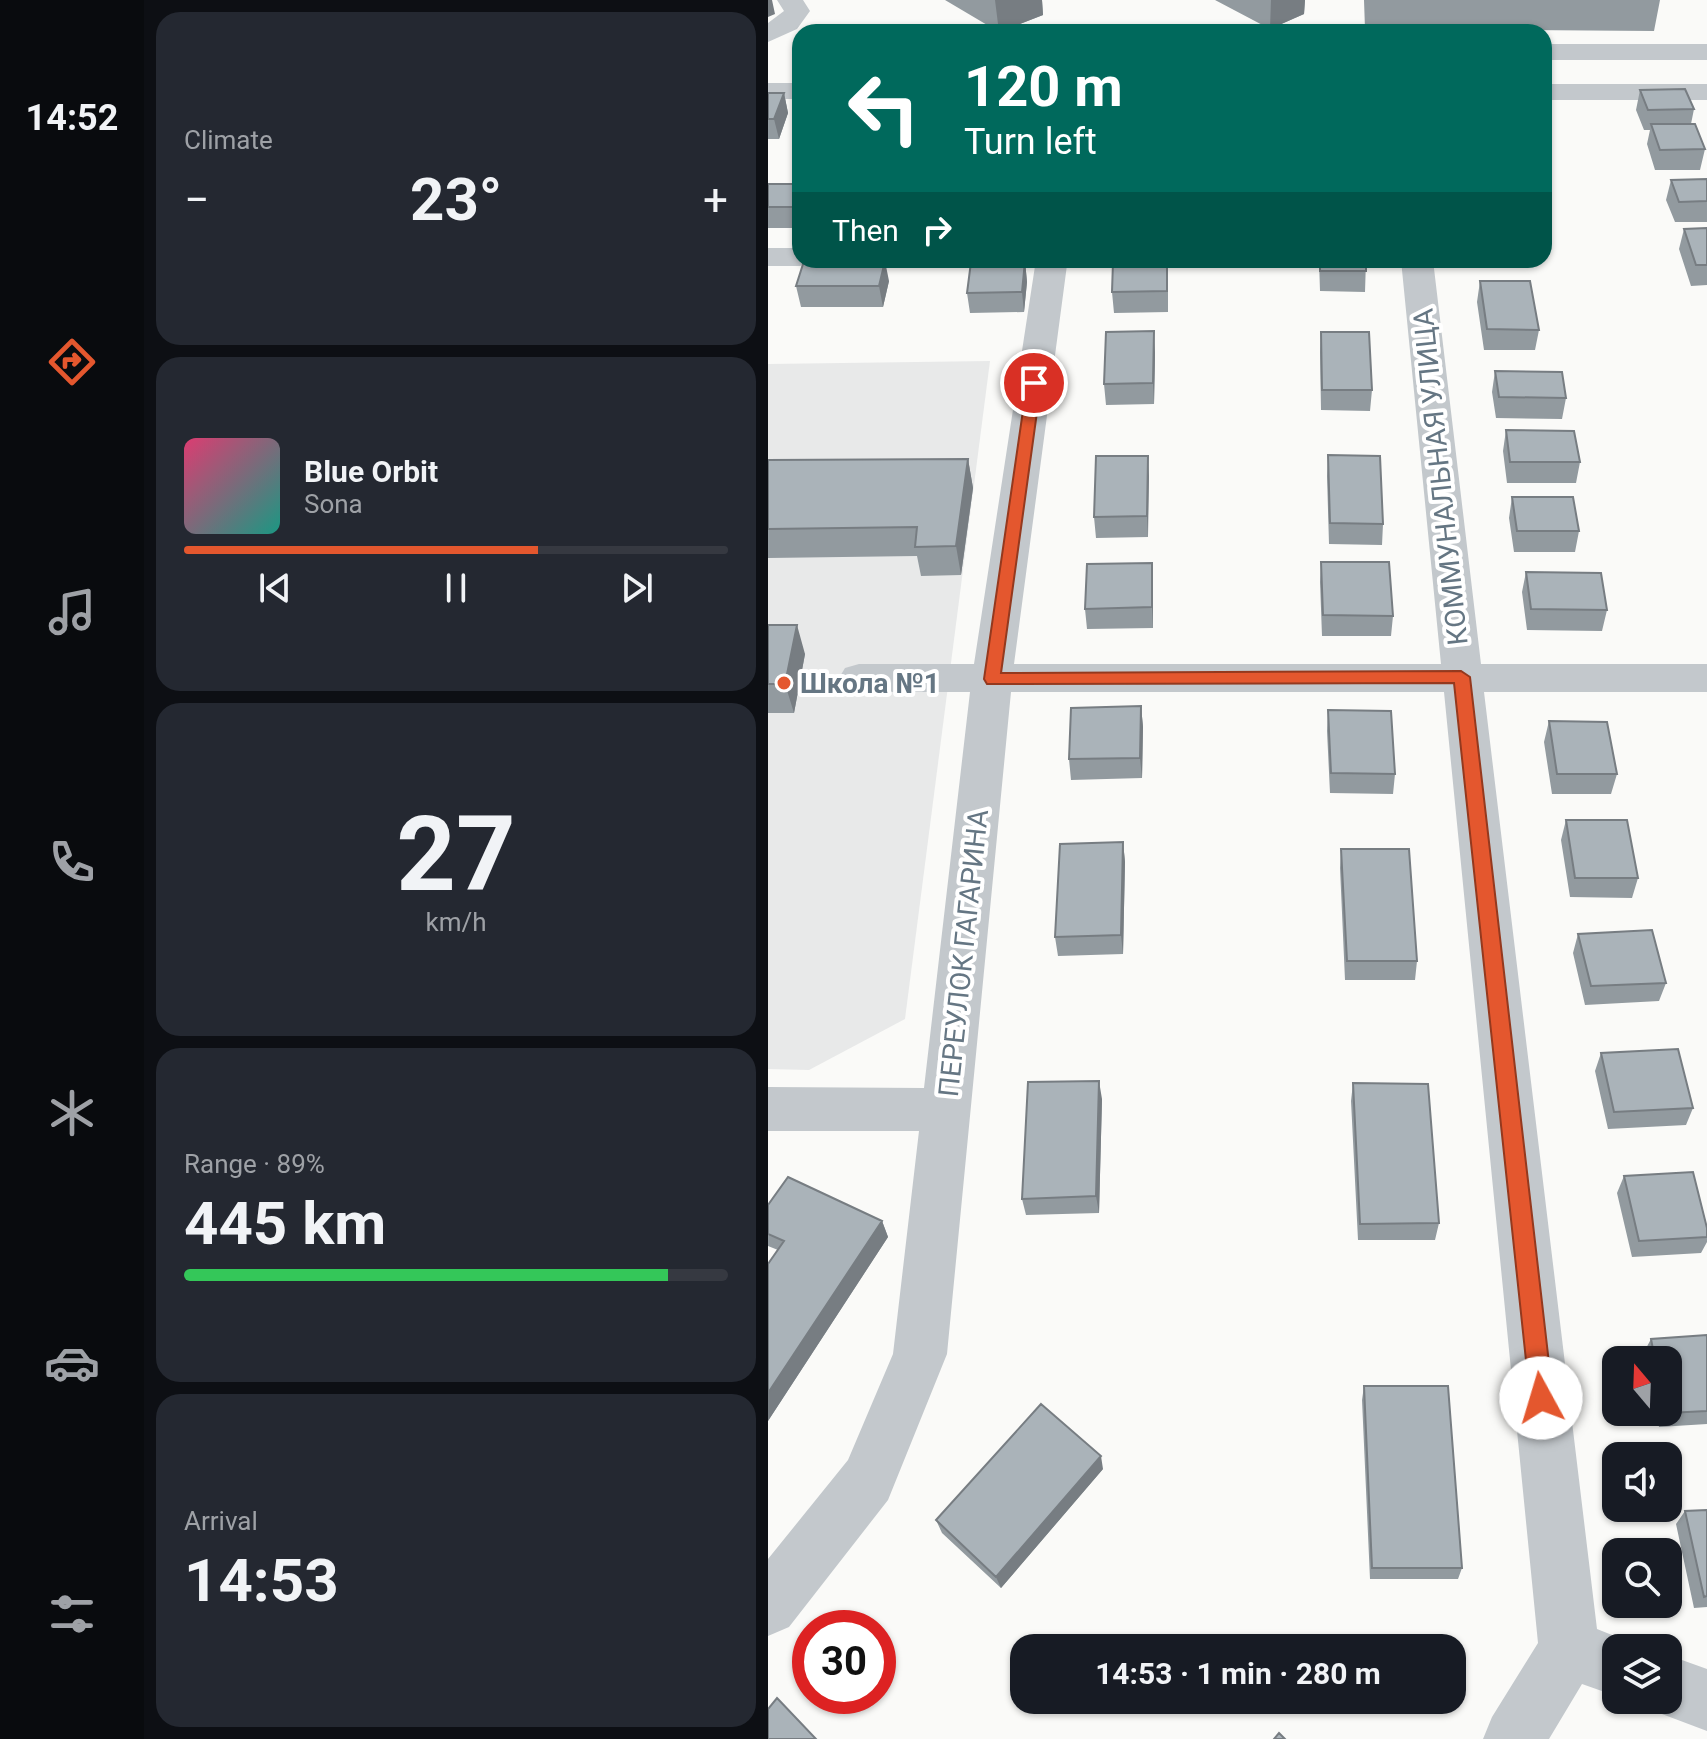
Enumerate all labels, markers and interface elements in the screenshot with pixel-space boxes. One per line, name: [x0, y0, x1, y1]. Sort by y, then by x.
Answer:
text: 120 m: [964, 54, 1123, 120]
icon: left: [832, 56, 936, 160]
text: 14:52: [26, 97, 118, 139]
text: Turn left: [964, 121, 1097, 163]
text: Climate: [184, 125, 273, 155]
text: 23°: [410, 164, 502, 235]
text: −: [184, 174, 209, 226]
text: +: [703, 174, 728, 226]
icon: right: [915, 208, 959, 252]
text: Then: [832, 213, 899, 248]
street label: КОММУНАЛЬНАЯ УЛИЦА: [1406, 307, 1475, 647]
icon: directions: [44, 334, 100, 390]
pin: [1000, 349, 1068, 417]
icon: arrive: [1012, 361, 1056, 405]
text: Blue Orbit: [304, 454, 438, 489]
text: Sona: [304, 489, 363, 519]
icon: previous: [253, 566, 297, 610]
icon: pause: [434, 566, 478, 610]
icon: next: [615, 566, 659, 610]
icon: music: [44, 584, 100, 640]
place label: Школа №1: [800, 667, 940, 700]
marker: Школа №1: [775, 674, 793, 692]
text: 27: [396, 794, 516, 915]
street label: ПЕРЕУЛОК ГАГАРИНА: [932, 808, 995, 1098]
icon: phone: [44, 834, 100, 890]
text: km/h: [425, 907, 487, 937]
icon: climate: [44, 1085, 100, 1141]
text: Range · 89%: [184, 1149, 325, 1179]
text: 445 km: [184, 1188, 386, 1259]
icon: car: [44, 1335, 100, 1391]
north arrow: [1602, 1346, 1682, 1426]
map controls: [1602, 1346, 1682, 1714]
position arrow: [1499, 1356, 1583, 1440]
button: sound: [1602, 1442, 1682, 1522]
text: Arrival: [184, 1506, 258, 1536]
button: search: [1602, 1538, 1682, 1618]
text: 14:53: [184, 1545, 339, 1616]
icon: filters: [44, 1586, 100, 1642]
speed limit sign: 30: [792, 1610, 896, 1714]
button: layers: [1602, 1634, 1682, 1714]
text: 14:53 · 1 min · 280 m: [1095, 1656, 1381, 1691]

